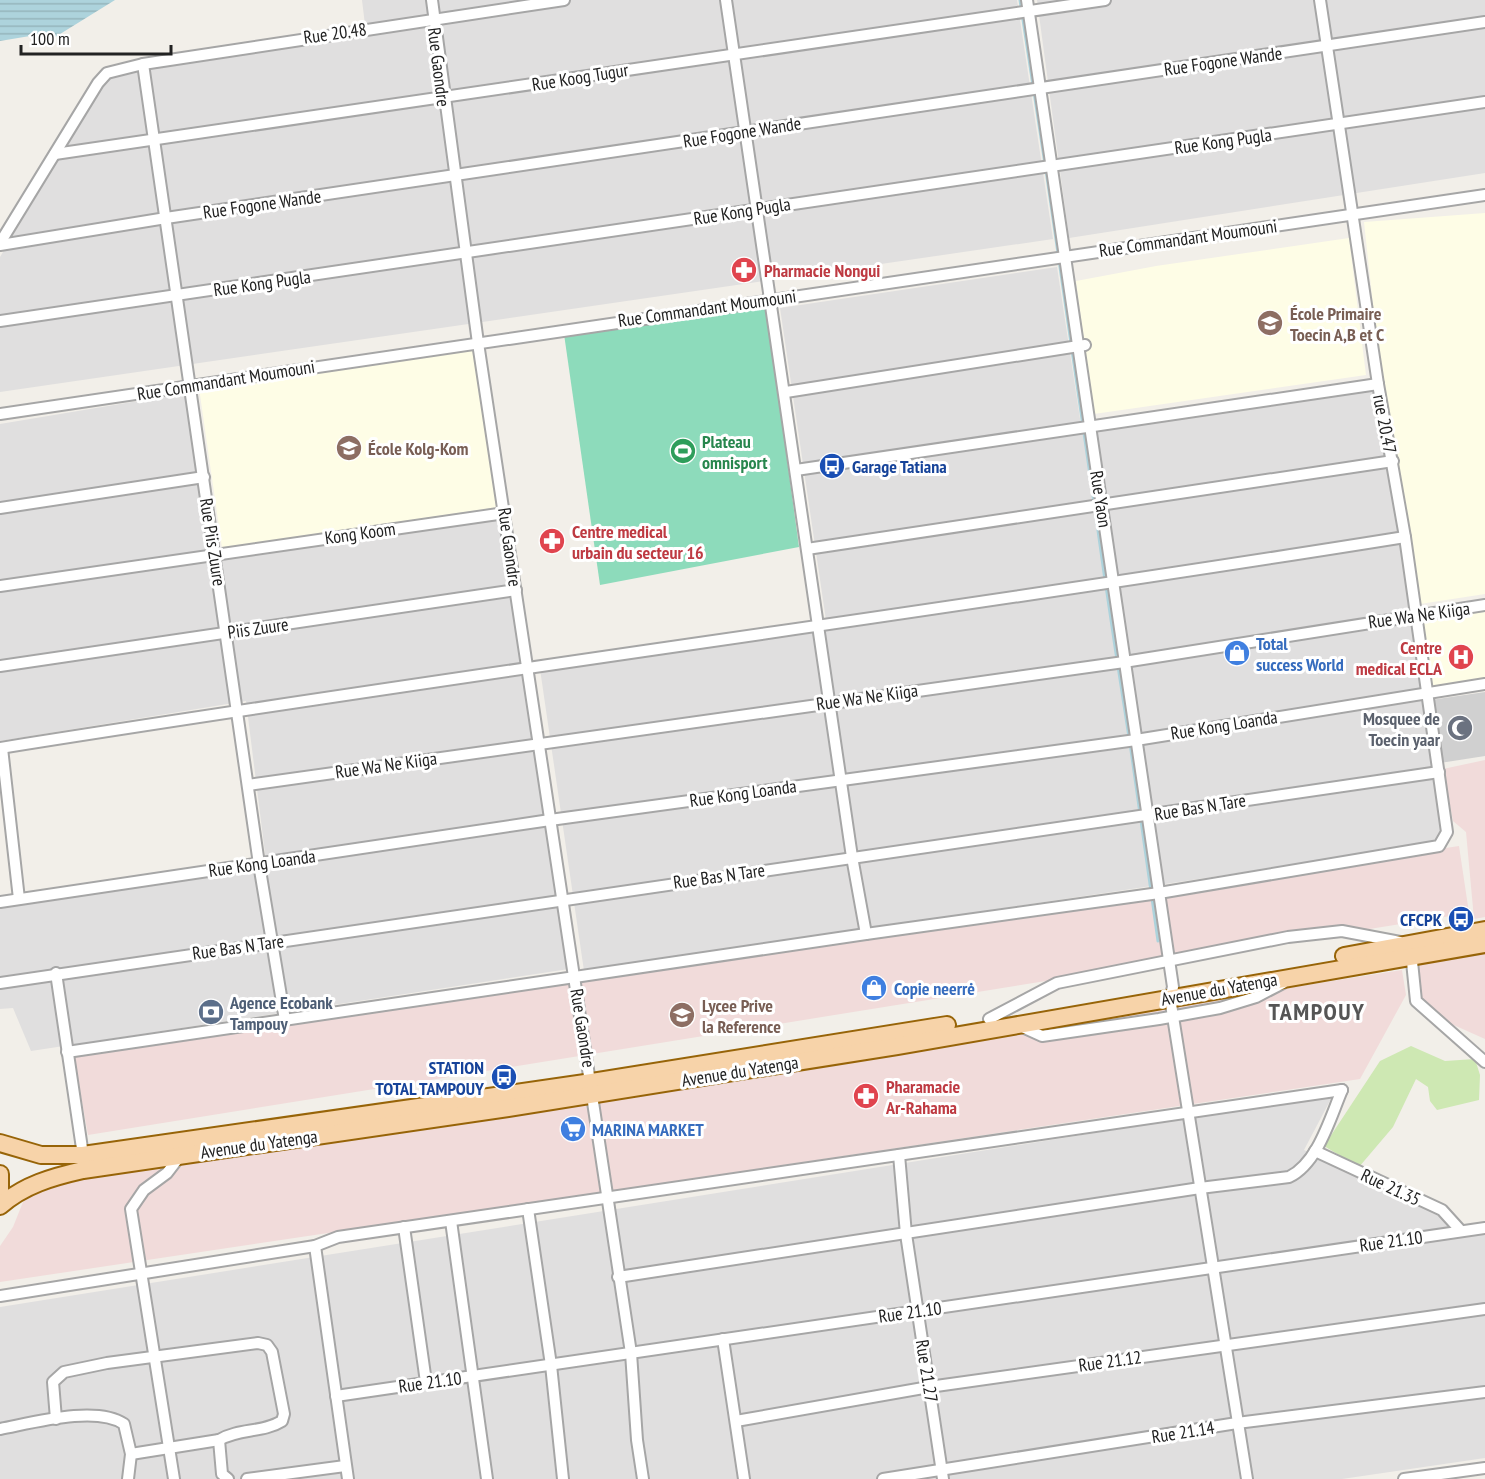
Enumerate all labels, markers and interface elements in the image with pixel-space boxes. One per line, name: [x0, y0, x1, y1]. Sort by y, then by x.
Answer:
street label: Rue 20.48: [302, 17, 368, 49]
scale bar: [21, 18, 171, 56]
street label: Rue Gaondre: [423, 26, 455, 108]
text: 100 m: [30, 27, 70, 50]
street label: Rue Fogone Wande: [1162, 41, 1284, 81]
street label: Rue Koog Tugur: [530, 58, 630, 96]
street label: Rue Fogone Wande: [681, 111, 803, 153]
street label: Rue Kong Pugla: [1173, 123, 1273, 159]
street label: Rue Fogone Wande: [201, 184, 323, 224]
street label: Rue Kong Pugla: [692, 192, 792, 230]
street label: Rue Commandant Moumouni: [1097, 214, 1279, 262]
pharmacy icon: Pharmacie Nongui: [729, 255, 759, 285]
place label: Pharmacie Nongui: [764, 259, 880, 282]
street label: Rue Kong Pugla: [212, 265, 312, 301]
street label: Rue Commandant Moumouni: [616, 284, 798, 332]
place label: École Primaire Toecin A,B et C: [1290, 302, 1384, 346]
school or university icon: École Primaire Toecin A,B et C: [1255, 308, 1285, 338]
street label: Rue Commandant Moumouni: [136, 355, 316, 405]
street label: rue 20.47: [1368, 393, 1402, 455]
place label: Plateau omnisport: [702, 430, 768, 474]
school or university icon: École Kolg-Kom: [334, 433, 364, 463]
sports icon: Plateau omnisport: [668, 436, 698, 466]
place label: École Kolg-Kom: [368, 437, 469, 460]
bus stop icon: Garage Tatiana: [817, 451, 847, 481]
place label: Garage Tatiana: [852, 455, 947, 478]
street label: Rue Yaon: [1085, 469, 1117, 529]
street label: Rue Piis Zuure: [195, 496, 231, 588]
street label: Rue Gaondre: [493, 506, 527, 588]
street label: Kong Koom: [323, 517, 397, 549]
place label: Centre medical urbain du secteur 16: [572, 520, 704, 564]
pharmacy icon: Centre medical urbain du secteur 16: [537, 526, 567, 556]
street label: Rue Wa Ne Kiiga: [1367, 596, 1471, 634]
street label: Piis Zuure: [226, 612, 290, 644]
place label: Total success World: [1256, 632, 1344, 676]
place label: Centre medical ECLA: [1356, 636, 1443, 680]
shop icon: Total success World: [1222, 638, 1252, 668]
hospital icon: Centre medical ECLA: [1446, 642, 1476, 672]
street label: Rue Wa Ne Kiiga: [815, 678, 919, 716]
street label: Rue Kong Loanda: [1169, 705, 1279, 745]
place label: Mosquee de Toecin yaar: [1363, 707, 1441, 751]
mosque icon: Mosquee de Toecin yaar: [1445, 713, 1475, 743]
street label: Rue Wa Ne Kiiga: [334, 746, 438, 784]
street label: Rue Kong Loanda: [688, 774, 798, 812]
street label: Rue Bas N Tare: [1153, 788, 1247, 826]
street label: Rue Kong Loanda: [207, 844, 317, 882]
street label: Rue Bas N Tare: [672, 858, 766, 894]
bus stop icon: CFCPK: [1446, 904, 1476, 934]
place label: CFCPK: [1400, 908, 1443, 931]
street label: Rue Bas N Tare: [191, 929, 285, 965]
street label: Avenue du Yatenga: [1159, 967, 1279, 1011]
shop icon: Copie neerrė: [859, 973, 889, 1003]
place label: Copie neerrė: [894, 977, 975, 1000]
street label: Rue Gaondre: [565, 987, 601, 1069]
place label: Agence Ecobank Tampouy: [229, 991, 333, 1035]
place label: Lycee Prive la Reference: [702, 994, 781, 1038]
district label: TAMPOUY: [1268, 996, 1366, 1027]
bank icon: Agence Ecobank Tampouy: [196, 997, 226, 1027]
school or university icon: Lycee Prive la Reference: [667, 1000, 697, 1030]
street label: Avenue du Yatenga: [680, 1050, 800, 1092]
place label: STATION TOTAL TAMPOUY: [375, 1056, 484, 1100]
bus stop icon: STATION TOTAL TAMPOUY: [489, 1062, 519, 1092]
place label: Pharamacie Ar-Rahama: [885, 1075, 961, 1119]
pharmacy icon: Pharamacie Ar-Rahama: [851, 1081, 881, 1111]
supermarket icon: MARINA MARKET: [558, 1114, 588, 1144]
place label: MARINA MARKET: [592, 1118, 704, 1141]
street label: Avenue du Yatenga: [199, 1124, 319, 1164]
street label: Rue 21.35: [1357, 1163, 1425, 1211]
street label: Rue 21.10: [1358, 1225, 1424, 1257]
street label: Rue 21.10: [877, 1296, 943, 1328]
street label: Rue 21.27: [911, 1338, 943, 1404]
street label: Rue 21.12: [1077, 1345, 1143, 1377]
street label: Rue 21.10: [397, 1366, 463, 1398]
street label: Rue 21.14: [1150, 1416, 1216, 1448]

